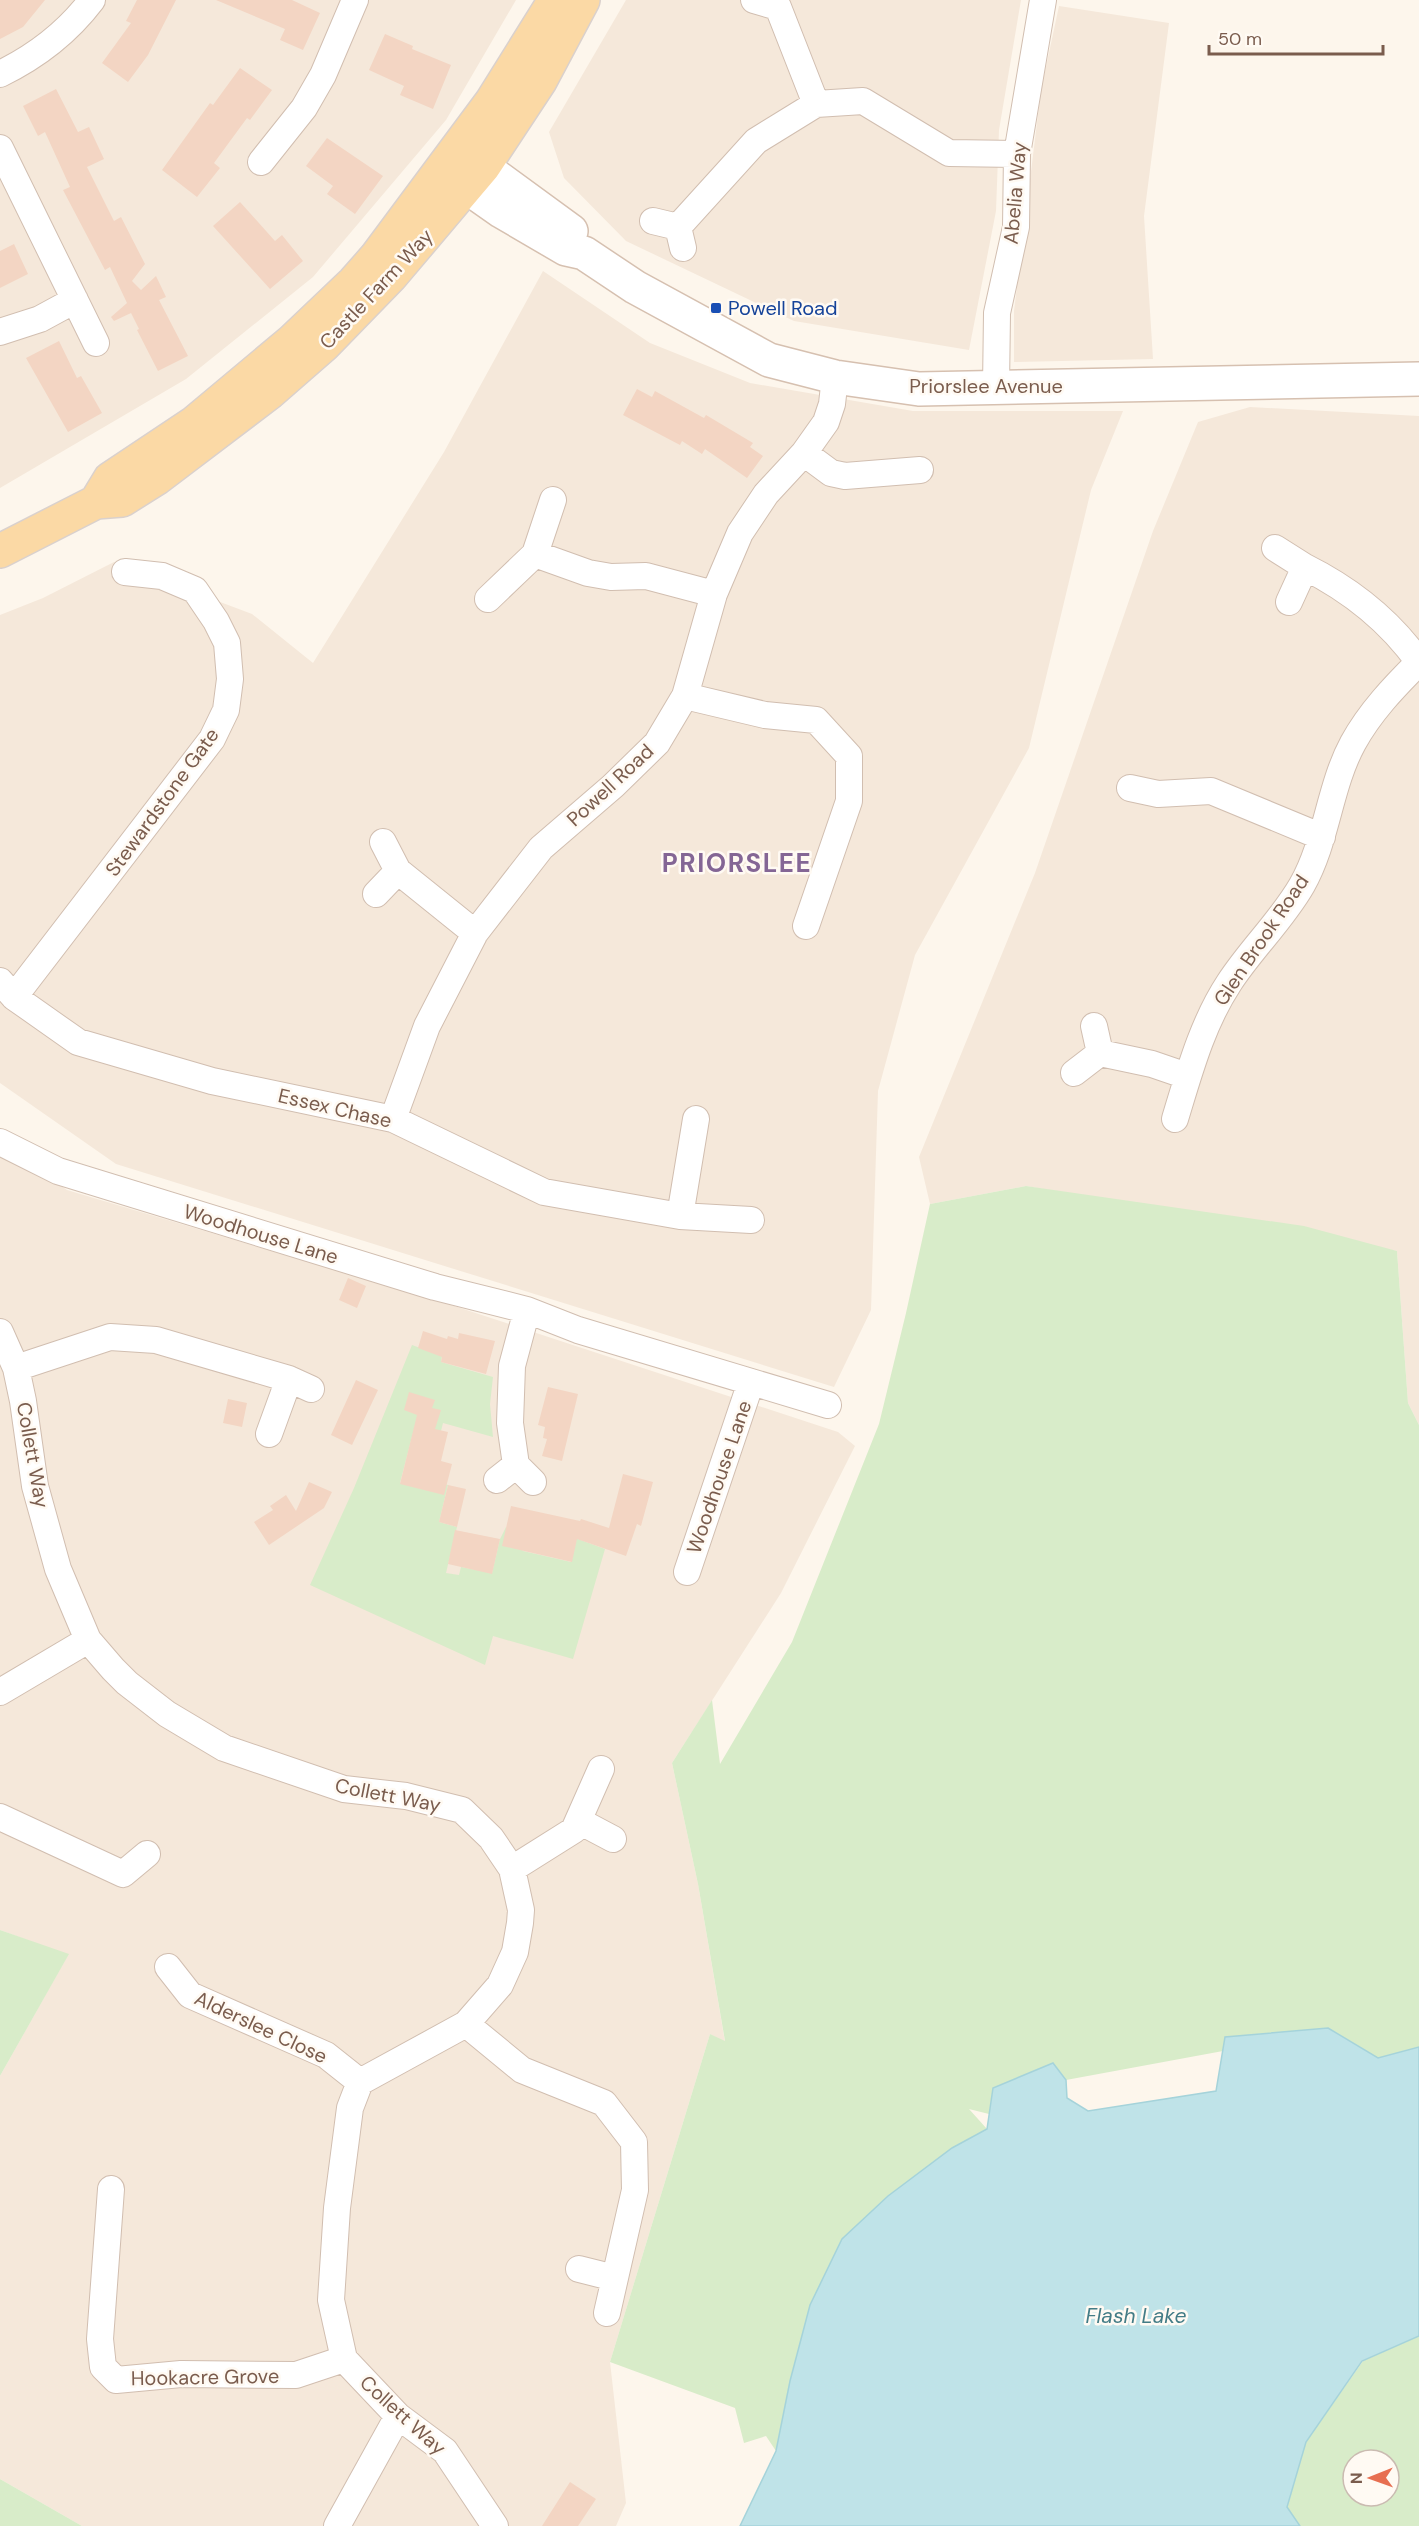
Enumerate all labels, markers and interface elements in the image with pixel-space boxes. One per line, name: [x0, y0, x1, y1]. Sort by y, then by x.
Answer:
scale bar: [1209, 18, 1383, 56]
text: 50 m: [1218, 27, 1262, 51]
street label: Abelia Way: [998, 141, 1032, 245]
street label: Castle Farm Way: [314, 223, 438, 355]
place label: Powell Road: [728, 295, 838, 321]
marker: Powell Road: [709, 301, 723, 315]
street label: Priorslee Avenue: [909, 373, 1063, 399]
street label: Stewardstone Gate: [99, 723, 225, 881]
street label: Powell Road: [561, 738, 659, 832]
district label: PRIORSLEE: [662, 846, 812, 880]
street label: Glen Brook Road: [1208, 869, 1314, 1011]
street label: Essex Chase: [276, 1082, 394, 1134]
street label: Woodhouse Lane: [181, 1198, 341, 1270]
street label: Woodhouse Lane: [681, 1397, 757, 1557]
street label: Collett Way: [11, 1400, 55, 1510]
street label: Collett Way: [333, 1772, 443, 1818]
street label: Alderslee Close: [190, 1985, 332, 2069]
water label: Flash Lake: [1086, 2302, 1186, 2330]
street label: Hookacre Grove: [131, 2363, 279, 2391]
street label: Collett Way: [354, 2369, 452, 2461]
north arrow: [1341, 2448, 1401, 2508]
text: N: [1346, 2472, 1367, 2484]

